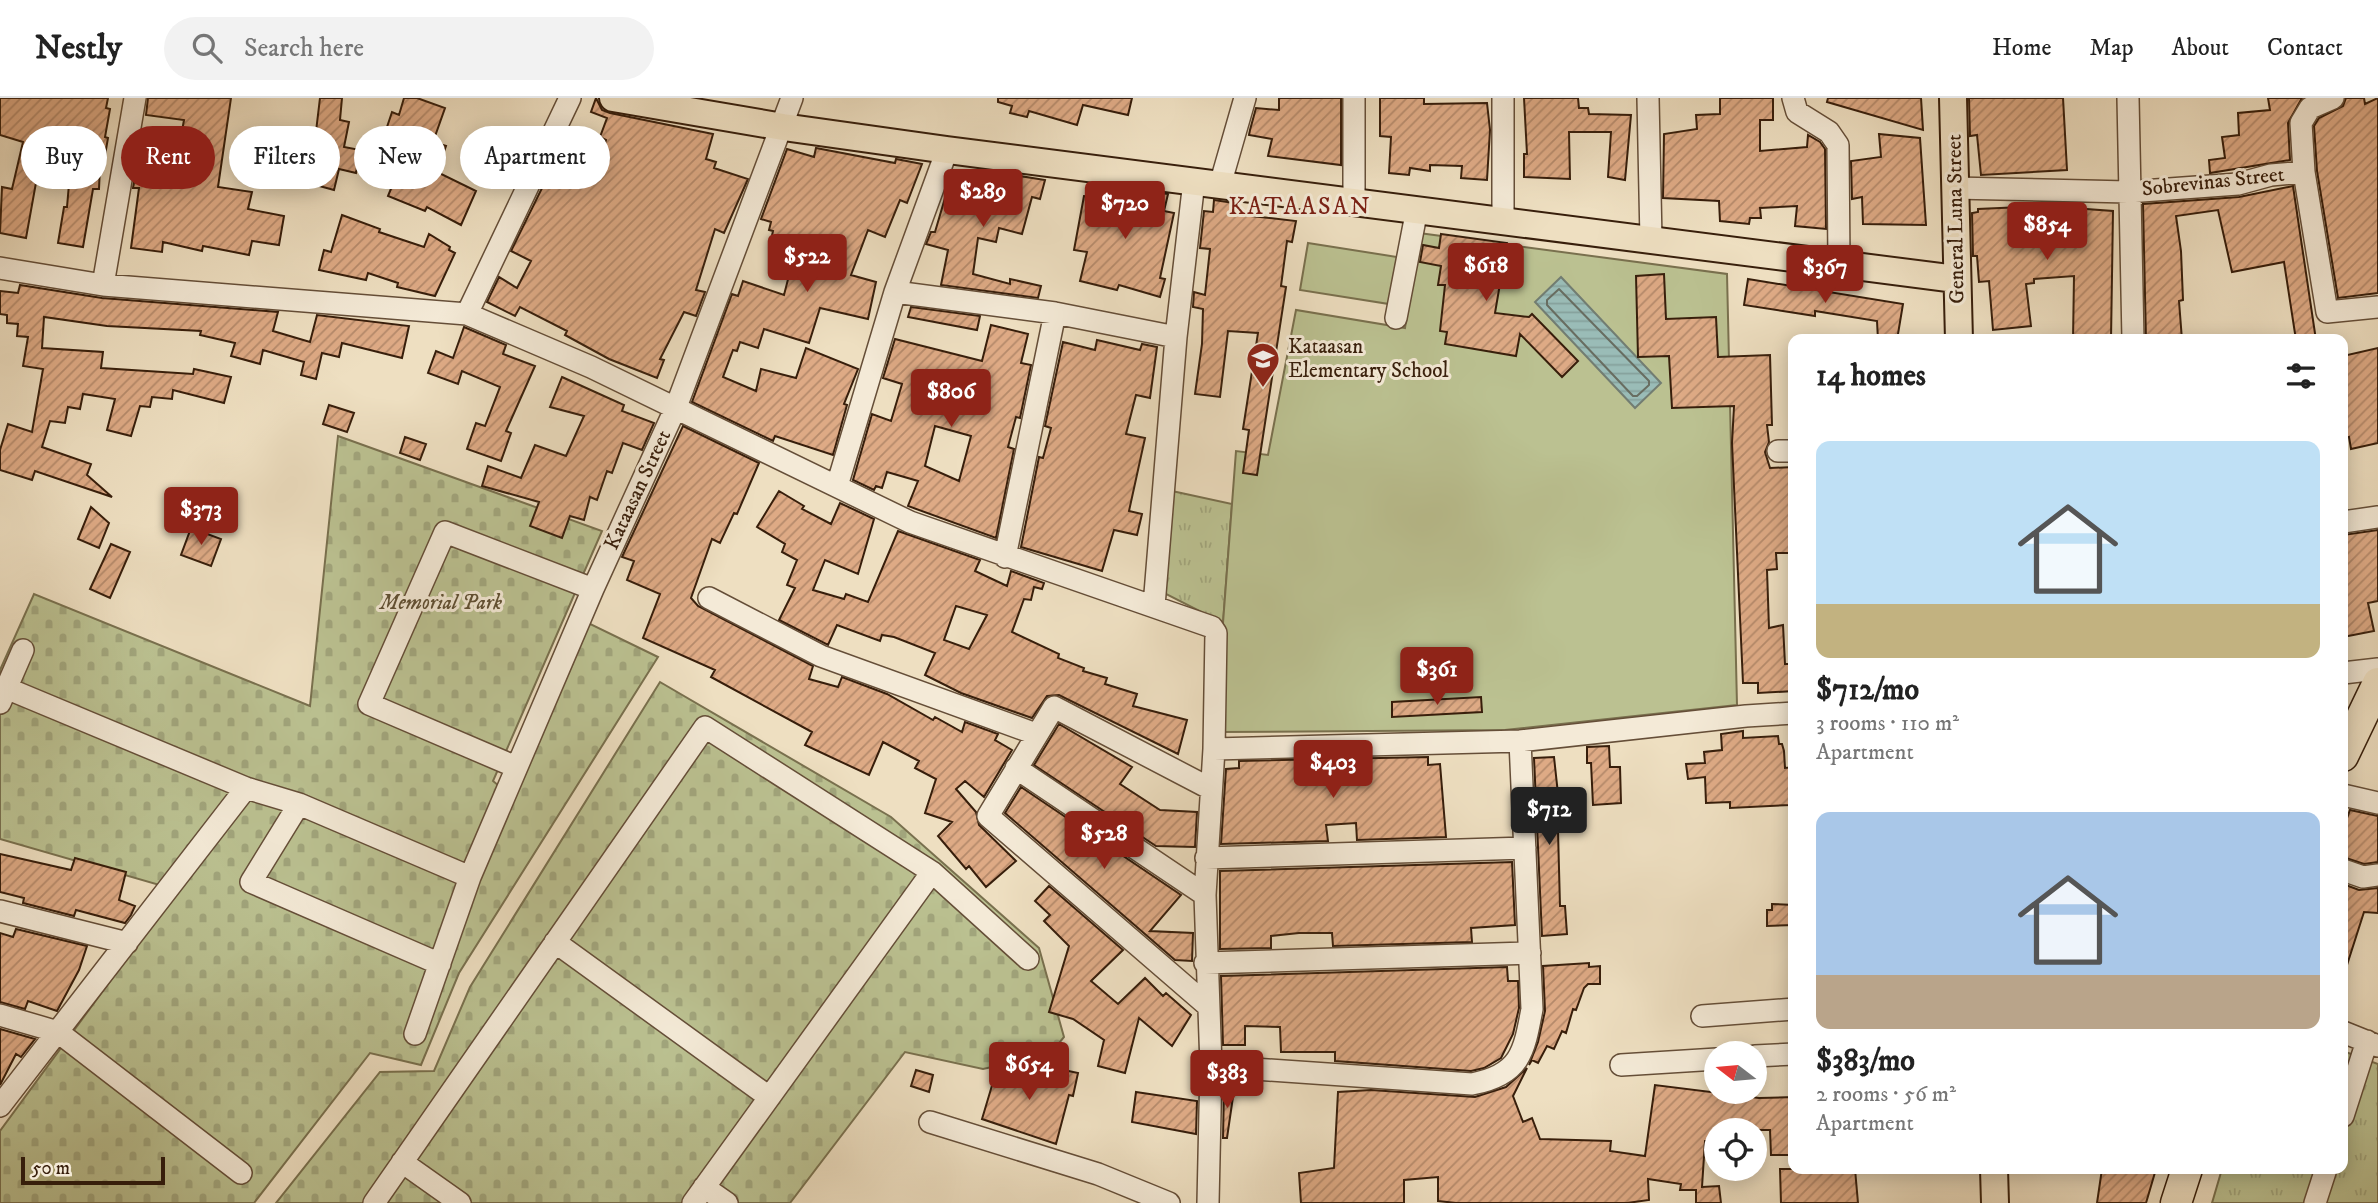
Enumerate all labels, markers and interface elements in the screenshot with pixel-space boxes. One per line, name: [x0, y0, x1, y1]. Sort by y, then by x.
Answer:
search box: [164, 17, 654, 80]
text: Nestly: [35, 28, 122, 69]
icon: search: [188, 29, 226, 67]
text: Search here: [244, 32, 364, 65]
text: Home: [1992, 33, 2051, 63]
text: Map: [2089, 33, 2134, 63]
text: About: [2172, 33, 2229, 63]
text: Contact: [2267, 33, 2343, 63]
chip: Buy: [21, 126, 107, 189]
chip: Rent: [121, 126, 215, 189]
chip: Filters: [229, 126, 340, 189]
chip: New: [354, 126, 446, 189]
chip: Apartment: [460, 126, 610, 189]
street label: General Luna Street: [1942, 134, 1970, 304]
street label: Sobrevinas Street: [2140, 162, 2286, 202]
pin: $289: [942, 170, 1024, 229]
text: $289: [960, 177, 1006, 206]
pin: $720: [1084, 181, 1166, 241]
text: $720: [1101, 189, 1149, 218]
district label: KATAASAN: [1228, 192, 1372, 222]
pin: $854: [2006, 202, 2088, 262]
text: $854: [2023, 210, 2071, 239]
pin: $522: [766, 234, 848, 294]
text: $522: [784, 242, 830, 271]
pin: $618: [1445, 244, 1527, 303]
pin: $367: [1784, 246, 1866, 305]
text: $618: [1464, 251, 1508, 280]
text: $367: [1802, 253, 1848, 282]
place label: Kataasan Elementary School: [1288, 334, 1449, 384]
school or university icon: Kataasan Elementary School: [1244, 340, 1282, 389]
icon: filters: [2282, 357, 2320, 395]
text: 14 homes: [1816, 358, 1926, 395]
pin: $806: [910, 370, 992, 429]
text: $806: [927, 377, 975, 406]
street label: Kataasan Street: [599, 426, 677, 554]
icon: home: [2005, 486, 2131, 612]
pin: $373: [160, 488, 242, 547]
text: $373: [180, 495, 222, 524]
park label: Memorial Park: [378, 590, 502, 616]
pin: $361: [1396, 648, 1478, 707]
text: $361: [1416, 655, 1458, 684]
text: $712/mo: [1816, 672, 1919, 709]
text: 3 rooms · 110 m²: [1816, 709, 1959, 738]
text: Apartment: [1816, 738, 1914, 767]
pin: $403: [1292, 740, 1374, 800]
text: $403: [1310, 748, 1356, 777]
pin: $712: [1508, 788, 1590, 847]
text: $712: [1527, 795, 1571, 824]
pin: $528: [1063, 812, 1145, 871]
text: $528: [1081, 819, 1127, 848]
icon: home: [2005, 857, 2131, 983]
north arrow: [1704, 1041, 1768, 1104]
map controls: [1704, 1041, 1767, 1181]
pin: $654: [988, 1042, 1070, 1102]
text: $383/mo: [1816, 1043, 1915, 1080]
text: $654: [1005, 1050, 1053, 1079]
pin: $383: [1186, 1051, 1268, 1110]
text: $383: [1206, 1058, 1248, 1087]
text: 2 rooms · 56 m²: [1816, 1080, 1956, 1109]
text: Apartment: [1816, 1109, 1914, 1138]
button: locate: [1704, 1118, 1767, 1181]
scale bar: [21, 1154, 164, 1186]
text: 50 m: [32, 1157, 70, 1180]

